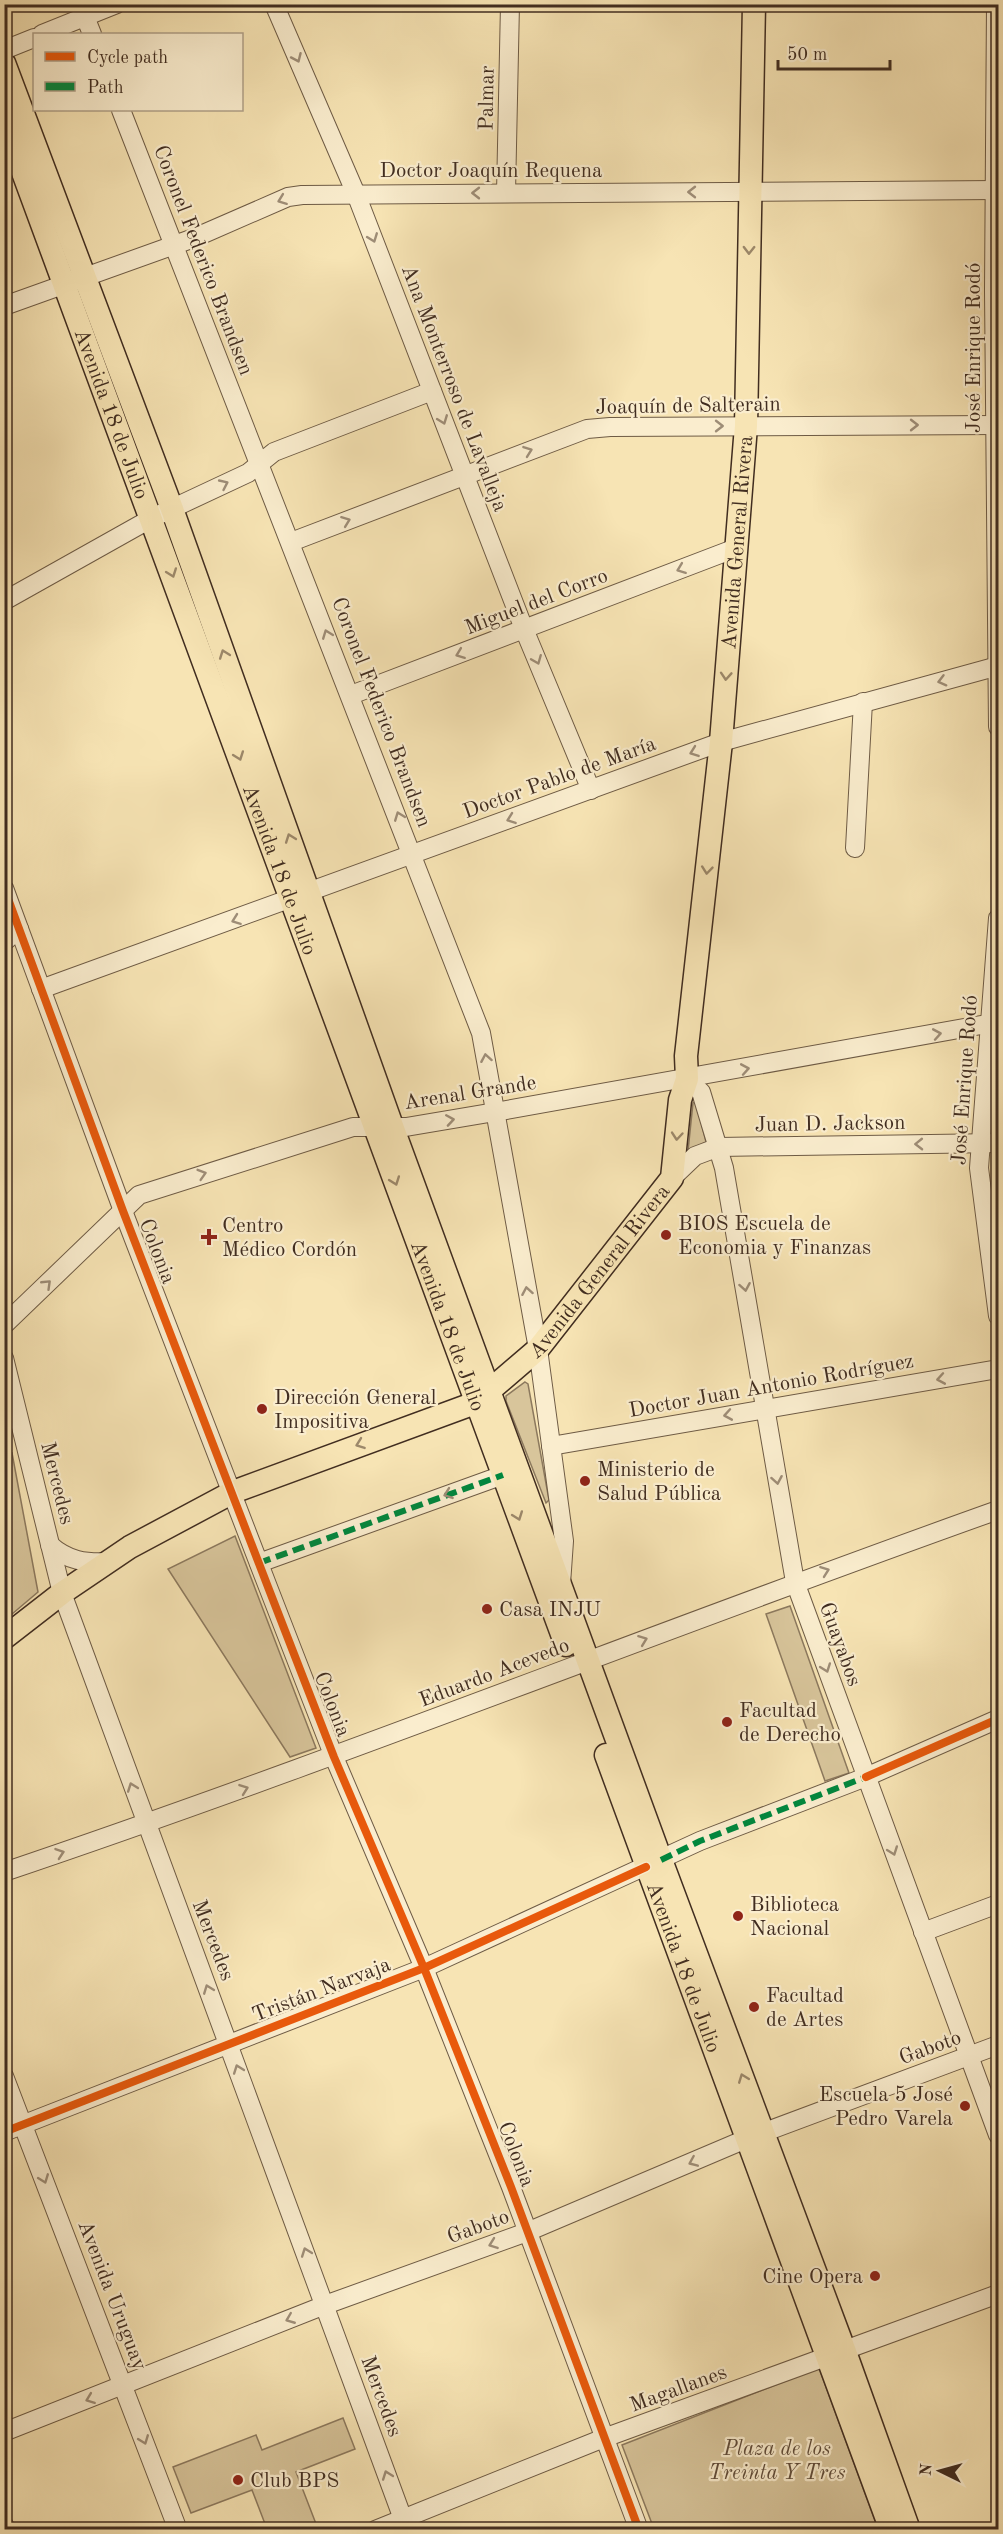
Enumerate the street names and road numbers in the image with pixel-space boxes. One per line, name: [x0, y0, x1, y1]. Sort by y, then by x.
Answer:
street label: Palmar: [476, 65, 499, 131]
street label: Coronel Federico Brandsen: [149, 143, 256, 379]
street label: Doctor Joaquín Requena: [380, 161, 602, 182]
street label: Ana Monterroso de Lavalleja: [397, 262, 510, 515]
street label: José Enrique Rodó: [964, 263, 985, 433]
street label: Avenida 18 de Julio: [70, 326, 152, 502]
street label: Joaquín de Salterain: [595, 394, 781, 419]
street label: Avenida General Rivera: [719, 435, 757, 650]
street label: Miguel del Corro: [462, 565, 611, 639]
street label: Coronel Federico Brandsen: [327, 595, 434, 831]
street label: Doctor Pablo de María: [460, 734, 659, 823]
street label: Avenida 18 de Julio: [238, 782, 320, 958]
street label: José Enrique Rodó: [949, 994, 982, 1166]
street label: Arenal Grande: [403, 1073, 538, 1114]
street label: Juan D. Jackson: [754, 1113, 906, 1136]
street label: Avenida General Rivera: [526, 1181, 675, 1364]
street label: Colonia: [135, 1216, 179, 1287]
street label: Avenida 18 de Julio: [406, 1238, 488, 1414]
street label: Doctor Juan Antonio Rodríguez: [627, 1351, 915, 1422]
street label: Mercedes: [36, 1440, 77, 1527]
street label: Guayabos: [815, 1600, 864, 1689]
street label: Eduardo Acevedo: [417, 1635, 572, 1712]
street label: Colonia: [310, 1669, 354, 1740]
street label: Avenida 18 de Julio: [642, 1880, 723, 2056]
street label: Mercedes: [188, 1897, 238, 1984]
street label: Tristán Narvaja: [249, 1954, 394, 2026]
street label: Gaboto: [897, 2028, 964, 2069]
street label: Colonia: [494, 2119, 538, 2190]
street label: Gaboto: [445, 2207, 512, 2248]
street label: Avenida Uruguay: [73, 2218, 150, 2373]
street label: Mercedes: [356, 2353, 405, 2440]
street label: Magallanes: [627, 2362, 730, 2417]

